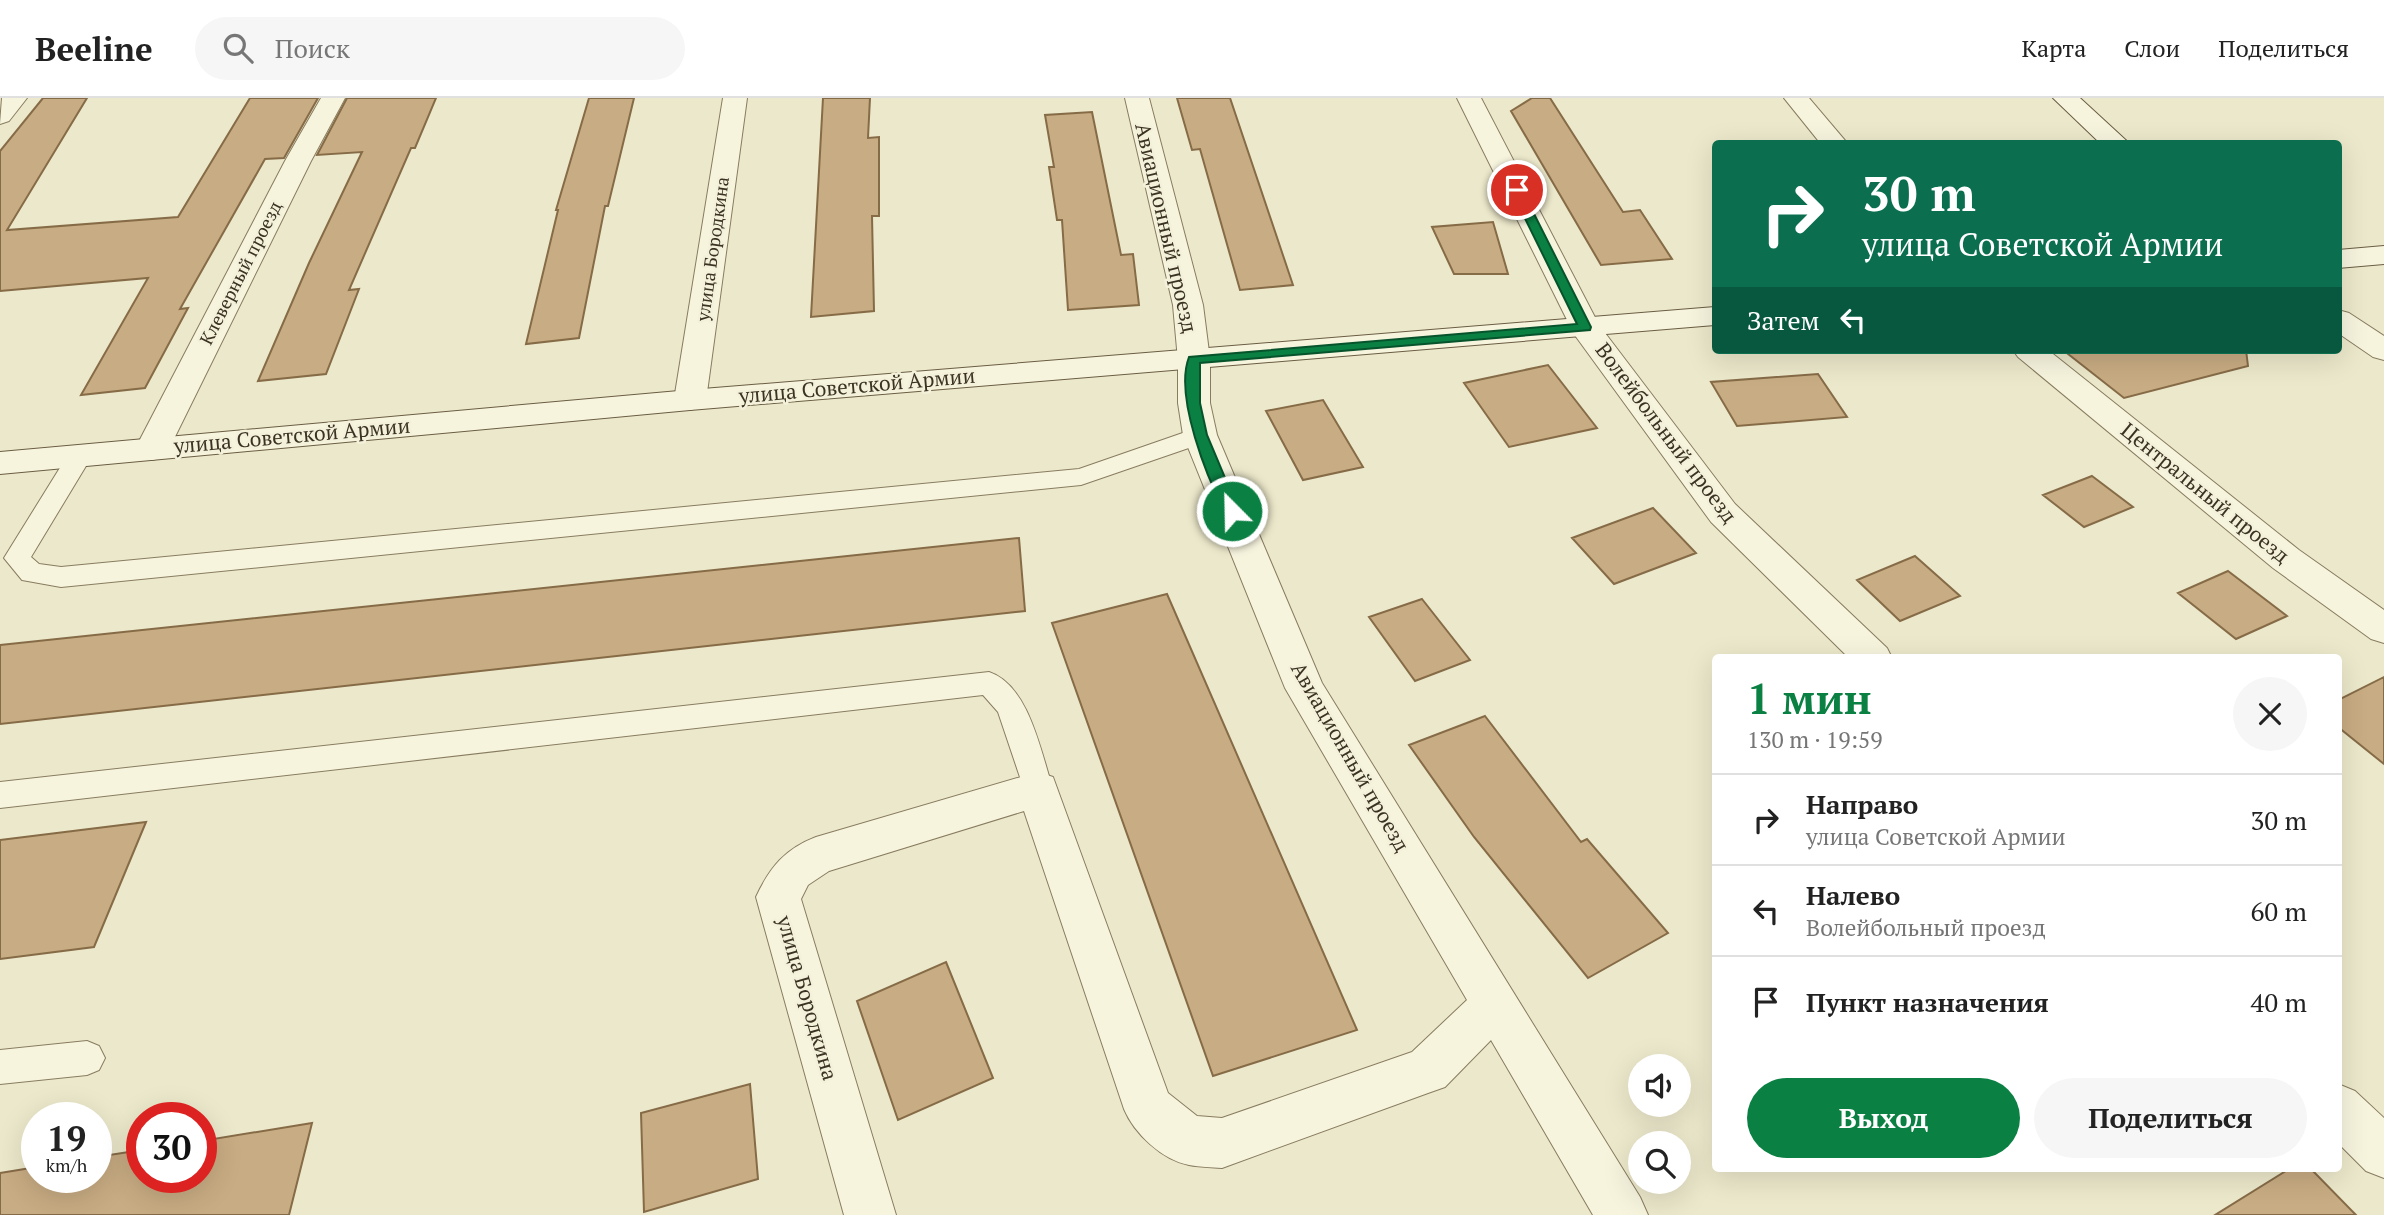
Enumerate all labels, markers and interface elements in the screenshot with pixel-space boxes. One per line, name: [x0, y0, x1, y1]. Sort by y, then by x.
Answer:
search box: [195, 17, 685, 80]
text: Beeline: [35, 27, 153, 70]
icon: search: [219, 29, 257, 67]
text: Поиск: [275, 31, 350, 65]
text: Карта: [2021, 32, 2086, 64]
text: Слои: [2124, 32, 2180, 64]
text: Поделиться: [2218, 32, 2349, 64]
street label: Авиационный проезд: [1129, 120, 1205, 335]
pin: [1487, 160, 1547, 220]
text: 30 m: [1862, 160, 1976, 225]
icon: right: [1747, 168, 1838, 259]
icon: arrive: [1498, 171, 1536, 209]
street label: улица Бородкина: [690, 175, 734, 324]
street label: Клеверный проезд: [194, 197, 287, 348]
text: улица Советской Армии: [1862, 223, 2223, 265]
icon: left: [1834, 301, 1872, 339]
text: Затем: [1747, 303, 1820, 337]
street label: Волейбольный проезд: [1590, 337, 1744, 528]
street label: улица Советской Армии: [737, 361, 976, 409]
street label: улица Советской Армии: [172, 411, 411, 459]
street label: Центральный проезд: [2116, 416, 2296, 569]
position arrow: [1195, 474, 1269, 548]
street label: Авиационный проезд: [1285, 657, 1417, 856]
text: 1 мин: [1747, 670, 1872, 726]
button: close: [2233, 677, 2307, 751]
text: 130 m · 19:59: [1747, 724, 1882, 755]
text: Направо: [1806, 787, 1918, 821]
icon: right: [1747, 801, 1785, 839]
text: 30 m: [2251, 803, 2307, 837]
text: улица Советской Армии: [1806, 821, 2066, 852]
text: Налево: [1806, 878, 1900, 912]
icon: left: [1747, 892, 1785, 930]
text: 60 m: [2251, 894, 2307, 928]
street label: улица Бородкина: [771, 911, 845, 1084]
text: Волейбольный проезд: [1806, 912, 2046, 943]
icon: arrive: [1747, 983, 1785, 1021]
text: Пункт назначения: [1806, 985, 2049, 1019]
text: 40 m: [2251, 985, 2307, 1019]
map controls: [1628, 1054, 1691, 1194]
button: sound: [1628, 1054, 1691, 1117]
button: Выход: [1747, 1078, 2020, 1158]
button: Поделиться: [2034, 1078, 2307, 1158]
speed limit sign: 30: [126, 1102, 217, 1193]
text: 19: [47, 1115, 86, 1161]
button: search: [1628, 1131, 1691, 1194]
text: km/h: [46, 1153, 87, 1177]

